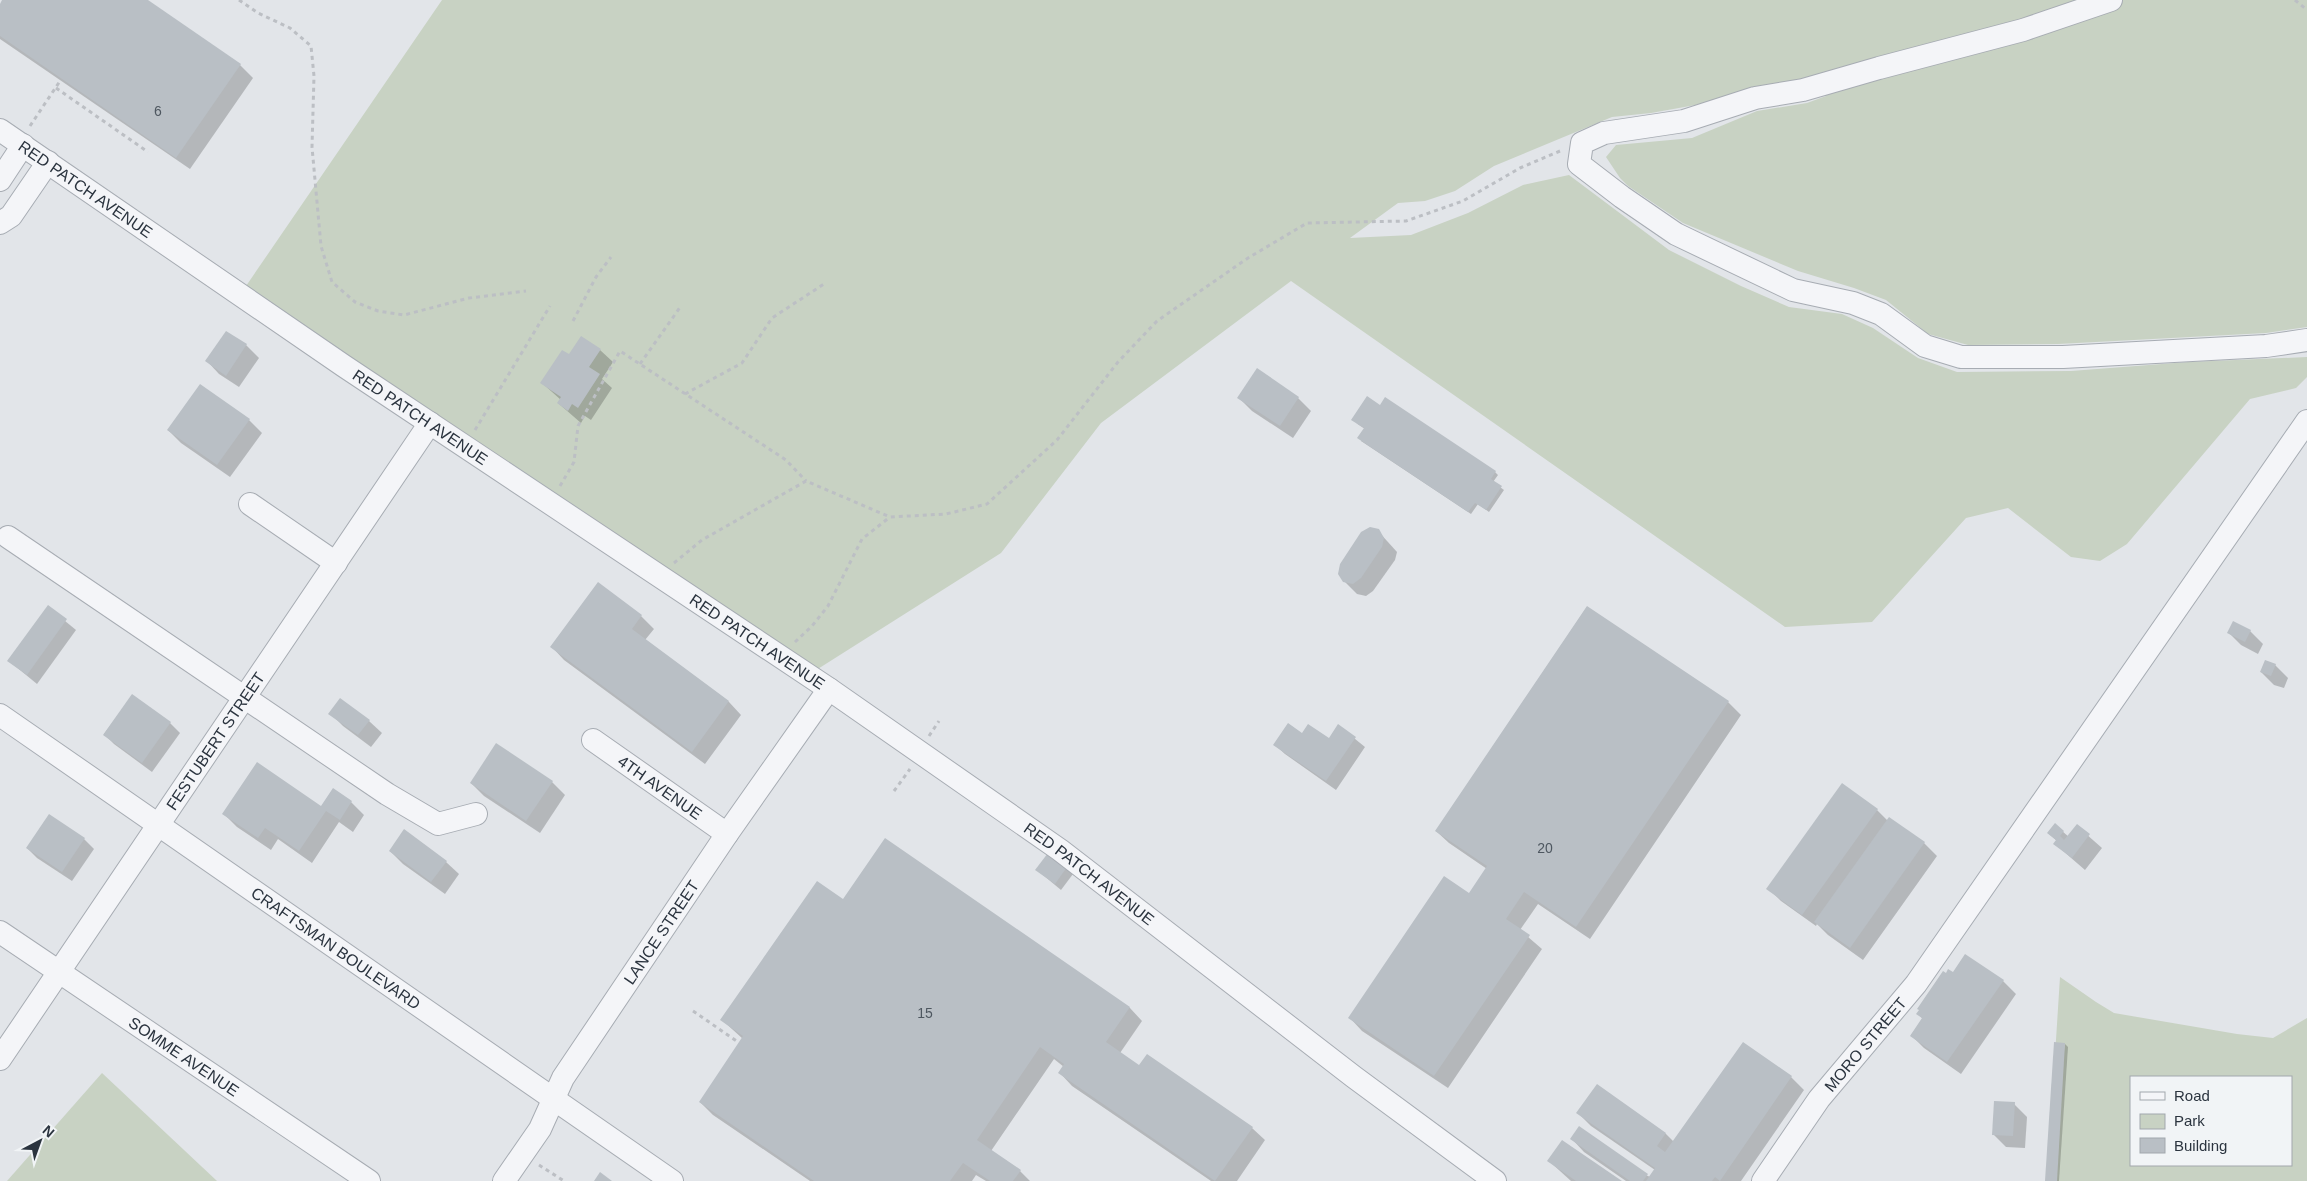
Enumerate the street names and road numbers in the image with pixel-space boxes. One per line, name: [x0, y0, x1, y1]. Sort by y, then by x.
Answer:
street label: RED PATCH AVENUE: [16, 137, 156, 241]
street label: RED PATCH AVENUE: [350, 366, 491, 468]
street label: RED PATCH AVENUE: [687, 590, 828, 692]
street label: FESTUBERT STREET: [163, 669, 268, 813]
street label: 4TH AVENUE: [615, 752, 705, 822]
street label: RED PATCH AVENUE: [1021, 819, 1158, 928]
street label: LANCE STREET: [620, 877, 702, 987]
street label: CRAFTSMAN BOULEVARD: [248, 884, 424, 1012]
street label: MORO STREET: [1821, 994, 1910, 1095]
street label: SOMME AVENUE: [126, 1013, 242, 1099]

